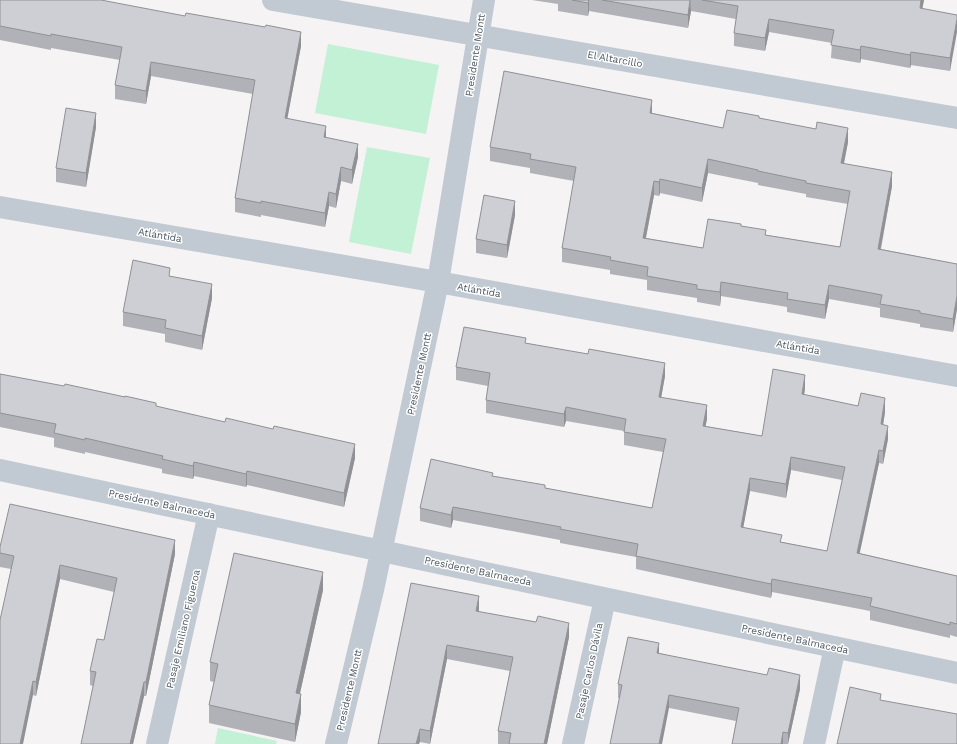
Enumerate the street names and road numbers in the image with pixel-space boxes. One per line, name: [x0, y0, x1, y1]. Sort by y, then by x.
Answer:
street label: Presidente Montt: [463, 12, 487, 97]
street label: El Altarcillo: [587, 49, 643, 69]
street label: Atlántida: [137, 226, 183, 244]
street label: Atlántida: [456, 281, 502, 299]
street label: Presidente Montt: [405, 331, 433, 416]
street label: Atlántida: [775, 338, 821, 356]
street label: Presidente Balmaceda: [108, 487, 217, 521]
street label: Presidente Balmaceda: [424, 554, 533, 588]
street label: Pasaje Emiliano Figueroa: [164, 568, 202, 690]
street label: Pasaje Carlos Dávila: [573, 622, 605, 720]
street label: Presidente Balmaceda: [741, 622, 850, 656]
street label: Presidente Montt: [334, 647, 364, 732]

